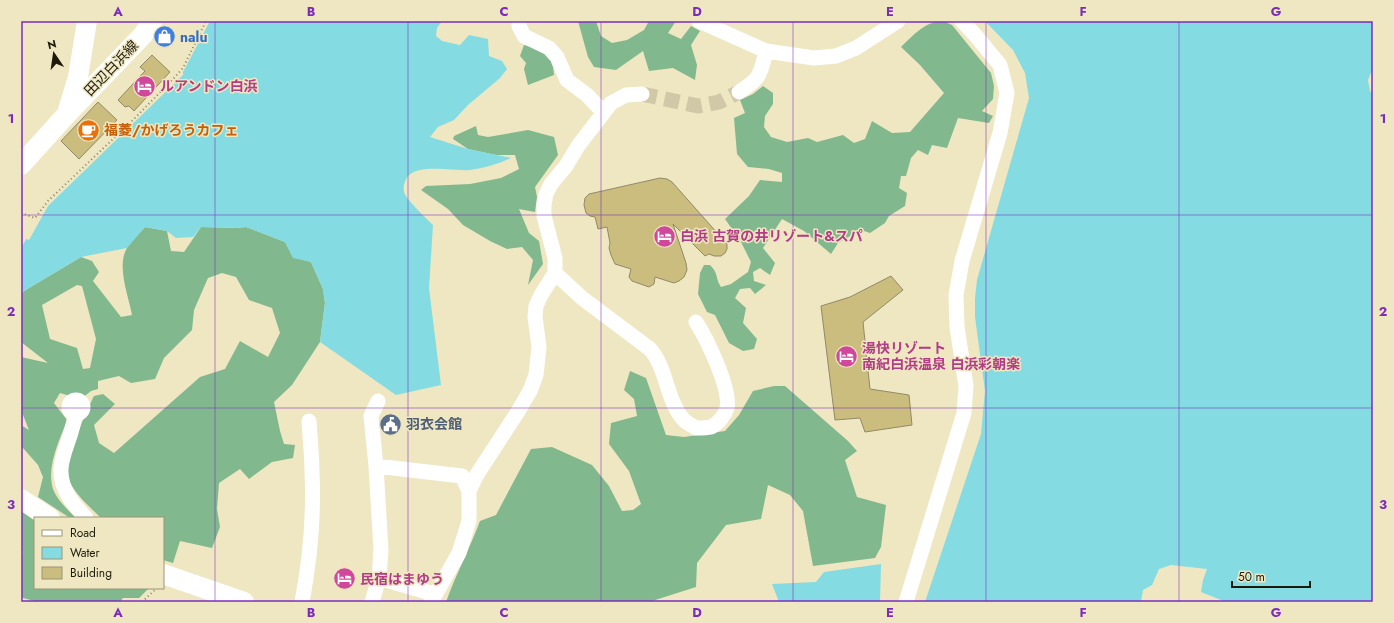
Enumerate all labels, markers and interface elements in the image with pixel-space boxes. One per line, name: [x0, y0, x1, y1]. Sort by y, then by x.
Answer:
text: A: [112, 2, 123, 21]
text: B: [307, 2, 316, 21]
text: C: [499, 2, 509, 21]
text: D: [692, 2, 702, 21]
text: E: [886, 2, 894, 21]
text: F: [1079, 2, 1087, 21]
text: G: [1271, 2, 1282, 21]
shop icon: nalu: [151, 24, 177, 50]
place label: nalu: [180, 27, 207, 47]
north arrow: [34, 34, 74, 74]
text: N: [46, 35, 58, 53]
street label: 田辺白浜線: [79, 36, 143, 100]
hotel icon: ルアンドン白浜: [131, 73, 157, 99]
place label: ルアンドン白浜: [160, 76, 257, 96]
text: 1: [8, 109, 14, 128]
text: 1: [1380, 109, 1386, 128]
cafe icon: 福菱/かげろうカフェ: [76, 117, 102, 143]
place label: 福菱/かげろうカフェ: [104, 120, 239, 140]
hotel icon: 白浜 古賀の井リゾート&スパ: [651, 223, 677, 249]
place label: 白浜 古賀の井リゾート&スパ: [680, 226, 863, 246]
text: 2: [7, 302, 15, 321]
text: 2: [1379, 302, 1387, 321]
place label: 湯快リゾート 南紀白浜温泉 白浜彩朝楽: [862, 338, 1020, 374]
hotel icon: 湯快リゾート 南紀白浜温泉 白浜彩朝楽: [834, 343, 860, 369]
public building icon: 羽衣会館: [378, 411, 404, 437]
place label: 羽衣会館: [406, 414, 462, 434]
text: 3: [7, 495, 15, 514]
text: 3: [1379, 495, 1387, 514]
legend: [34, 517, 164, 589]
text: Road: [70, 524, 96, 542]
text: Water: [70, 544, 101, 562]
scale bar: [1232, 563, 1310, 589]
text: Building: [70, 564, 112, 582]
hotel icon: 民宿はまゆう: [332, 566, 358, 592]
text: 50 m: [1238, 568, 1265, 586]
place label: 民宿はまゆう: [360, 569, 444, 589]
text: A: [112, 603, 123, 622]
text: B: [307, 603, 316, 622]
text: C: [499, 603, 509, 622]
text: D: [692, 603, 702, 622]
text: E: [886, 603, 894, 622]
text: F: [1079, 603, 1087, 622]
text: G: [1271, 603, 1282, 622]

